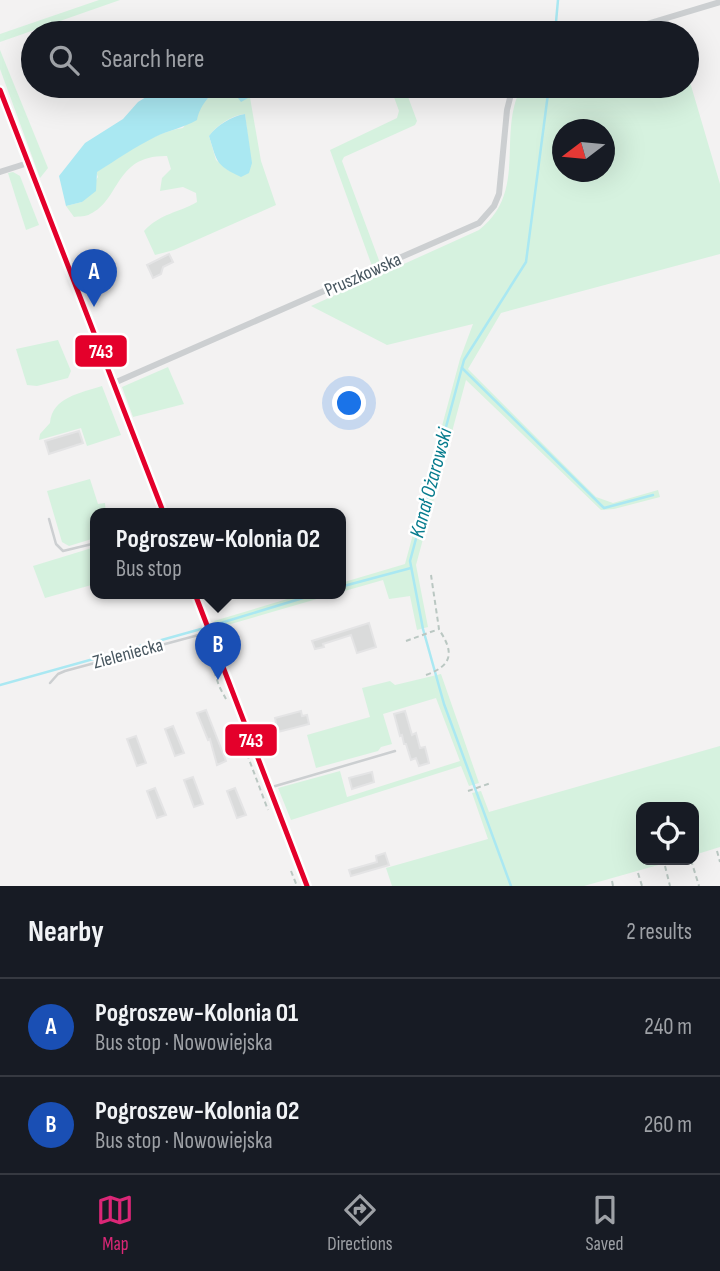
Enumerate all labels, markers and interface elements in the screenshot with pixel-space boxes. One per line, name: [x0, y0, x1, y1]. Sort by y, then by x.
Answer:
search box: [21, 21, 699, 98]
icon: search: [45, 41, 83, 79]
text: Search here: [101, 44, 204, 75]
north arrow: [552, 119, 615, 182]
street label: Pruszkowska: [321, 248, 405, 302]
pin: A: [71, 249, 117, 307]
line badge: 743: [74, 334, 128, 368]
text: 743: [89, 341, 113, 364]
your location: [332, 386, 366, 420]
water label: Kanał Ożarowski: [404, 424, 458, 541]
popup: [90, 508, 346, 599]
text: Pogroszew-Kolonia 02: [116, 524, 320, 555]
text: Bus stop: [116, 555, 182, 583]
pin: B: [195, 622, 241, 680]
street label: Zieleniecka: [90, 634, 166, 674]
line badge: 743: [224, 723, 278, 757]
text: 743: [239, 730, 263, 753]
map controls: [636, 802, 699, 865]
button: locate: [636, 802, 699, 865]
text: Nearby: [28, 914, 104, 950]
text: 2 results: [626, 918, 692, 946]
text: Pogroszew-Kolonia 01: [95, 998, 298, 1029]
text: A: [46, 1013, 56, 1041]
text: 240 m: [644, 1013, 692, 1041]
text: Bus stop · Nowowiejska: [95, 1029, 273, 1057]
text: Pogroszew-Kolonia 02: [95, 1096, 299, 1127]
text: B: [46, 1111, 56, 1139]
text: 260 m: [644, 1111, 692, 1139]
text: Bus stop · Nowowiejska: [95, 1127, 273, 1155]
tab: Map: [96, 1191, 134, 1256]
tab: Directions: [327, 1191, 393, 1256]
tab: Saved: [585, 1191, 624, 1256]

